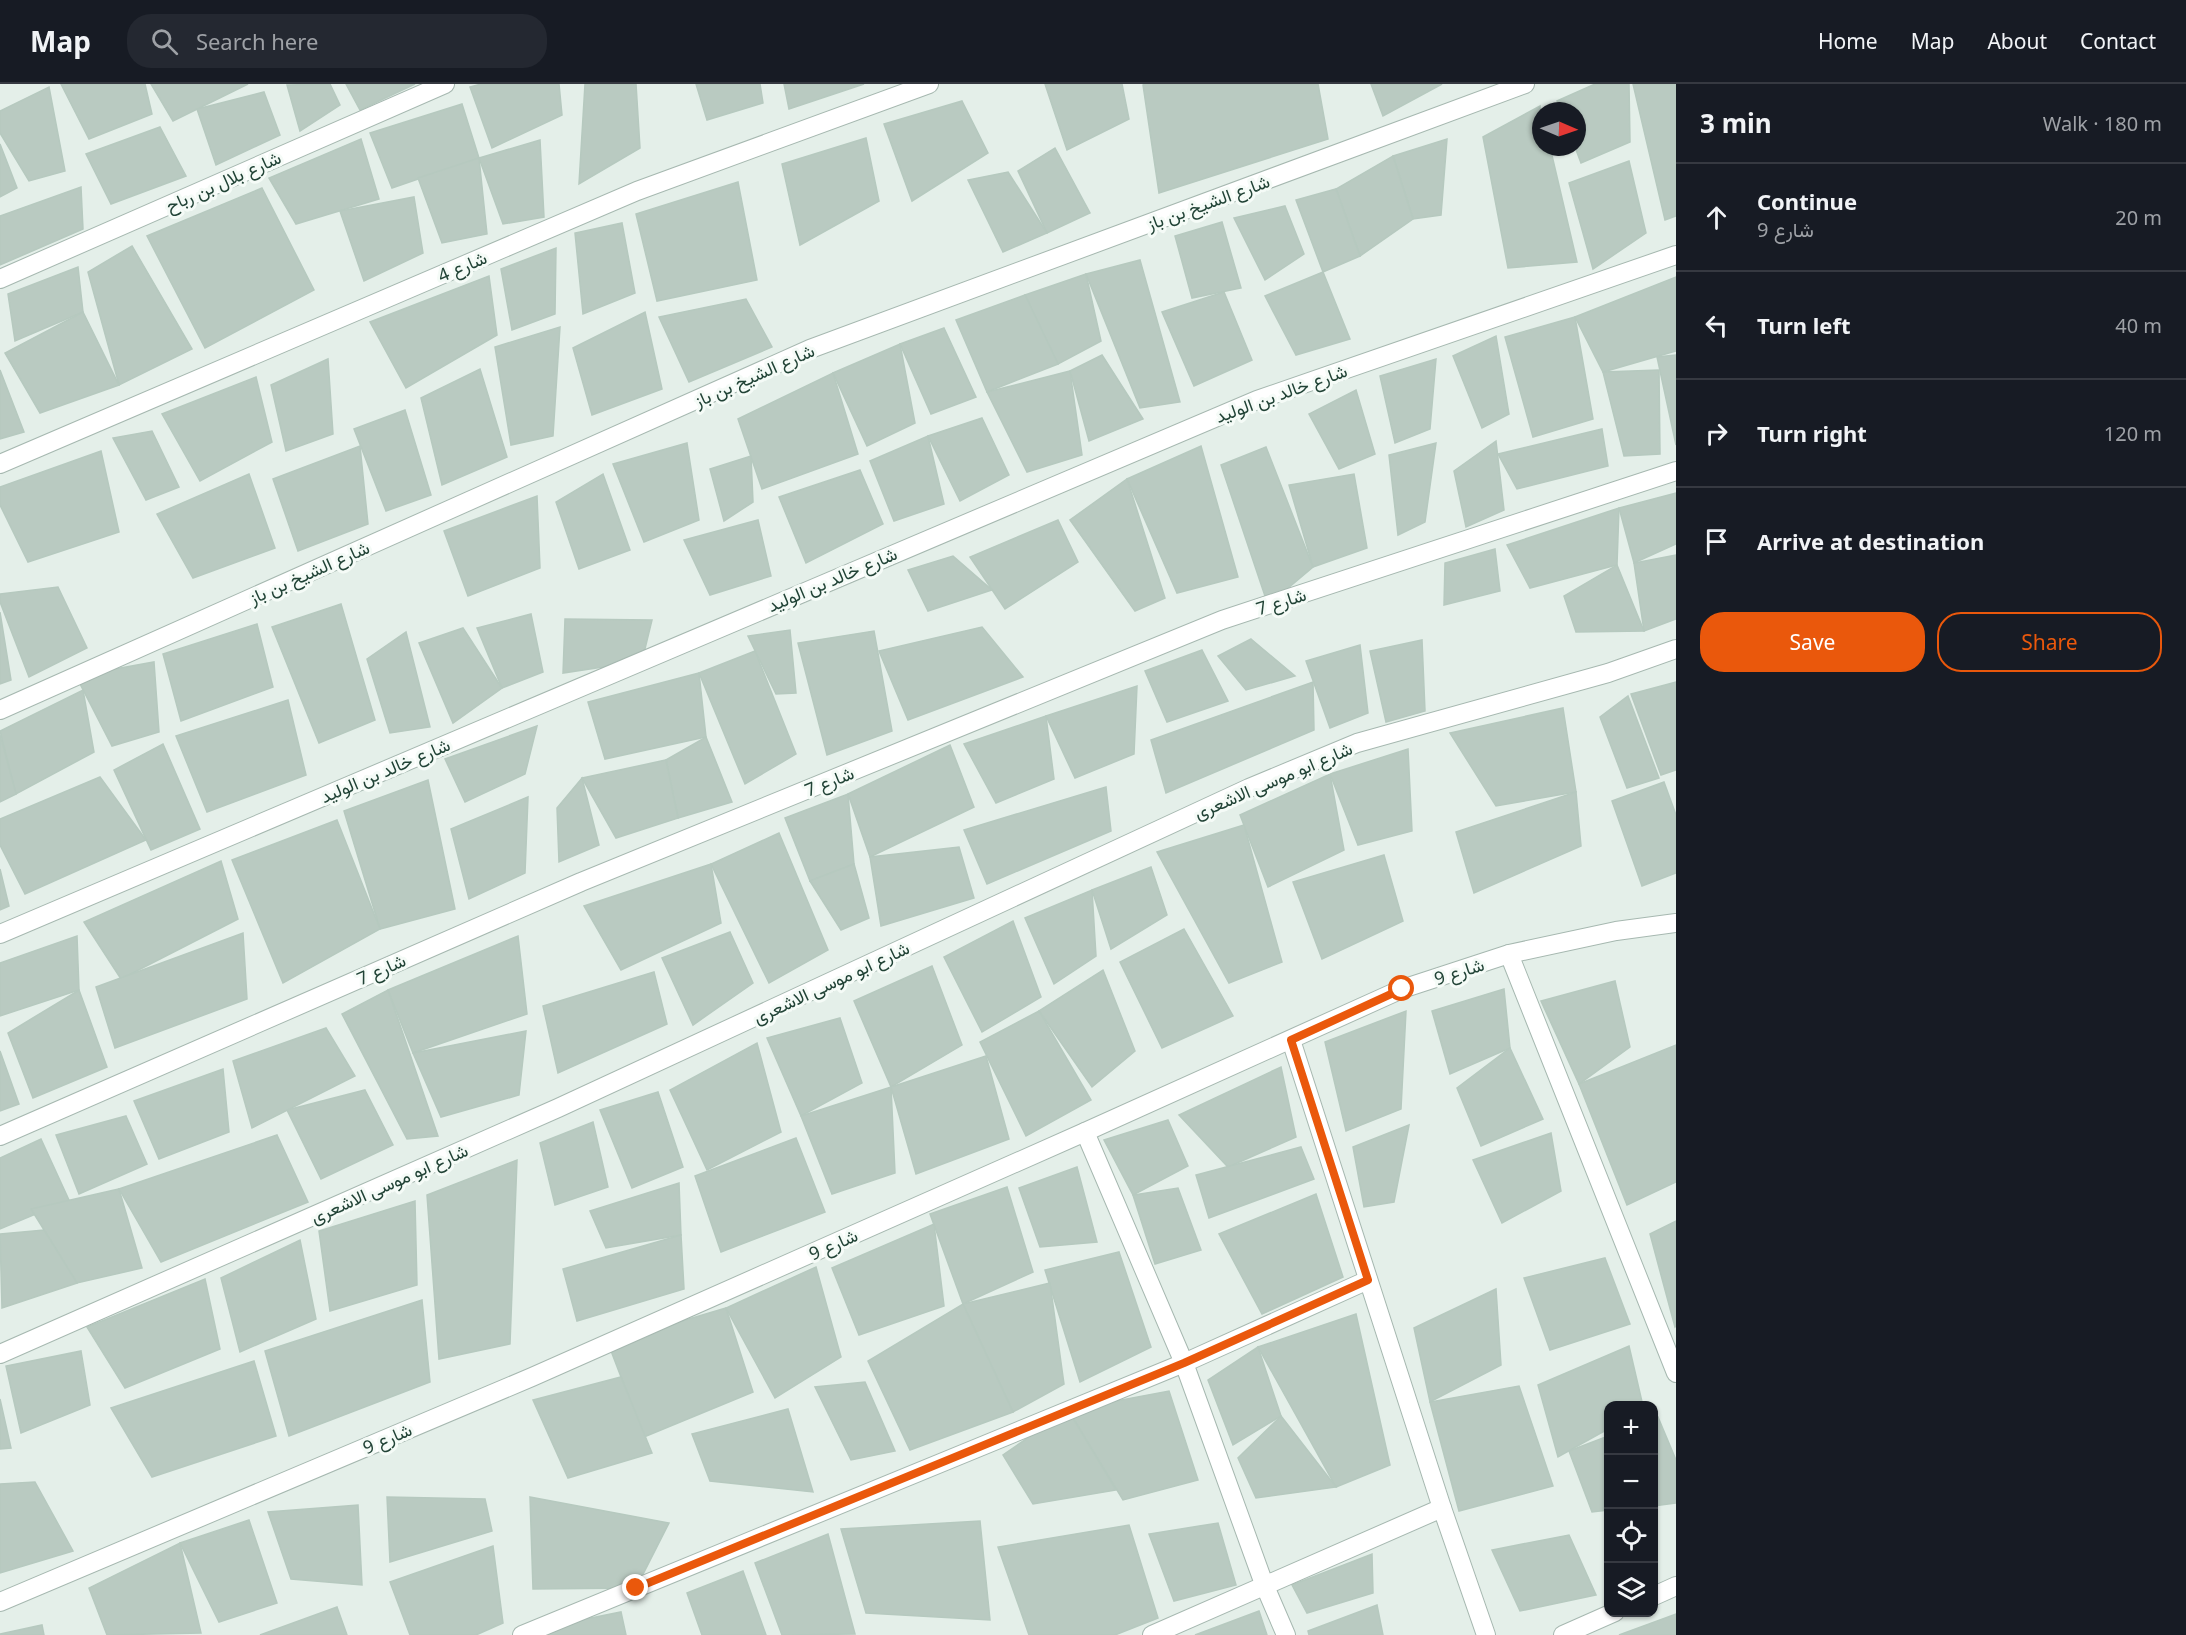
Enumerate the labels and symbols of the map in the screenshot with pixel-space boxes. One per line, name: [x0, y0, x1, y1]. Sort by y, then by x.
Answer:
north arrow: [1532, 102, 1586, 156]
street label: شارع بلال بن رباح: [161, 145, 285, 218]
street label: شارع الشيخ بن باز: [1142, 169, 1273, 237]
street label: شارع 4: [434, 245, 491, 288]
street label: شارع الشيخ بن باز: [689, 338, 818, 414]
street label: شارع خالد بن الوليد: [1212, 358, 1351, 429]
street label: شارع الشيخ بن باز: [244, 535, 373, 611]
street label: شارع خالد بن الوليد: [763, 541, 901, 618]
street label: شارع 7: [1253, 582, 1309, 621]
street label: شارع خالد بن الوليد: [316, 732, 454, 809]
street label: شارع ابو موسى الاشعرى: [1190, 736, 1356, 825]
street label: شارع 7: [801, 760, 858, 803]
street label: شارع ابو موسى الاشعرى: [749, 935, 913, 1030]
street label: شارع 7: [353, 948, 410, 991]
street label: شارع 9: [1431, 952, 1487, 991]
route start: [1388, 975, 1414, 1001]
street label: شارع ابو موسى الاشعرى: [307, 1138, 472, 1229]
street label: شارع 9: [805, 1223, 862, 1266]
street label: شارع 9: [359, 1417, 416, 1460]
route end: [622, 1574, 648, 1600]

